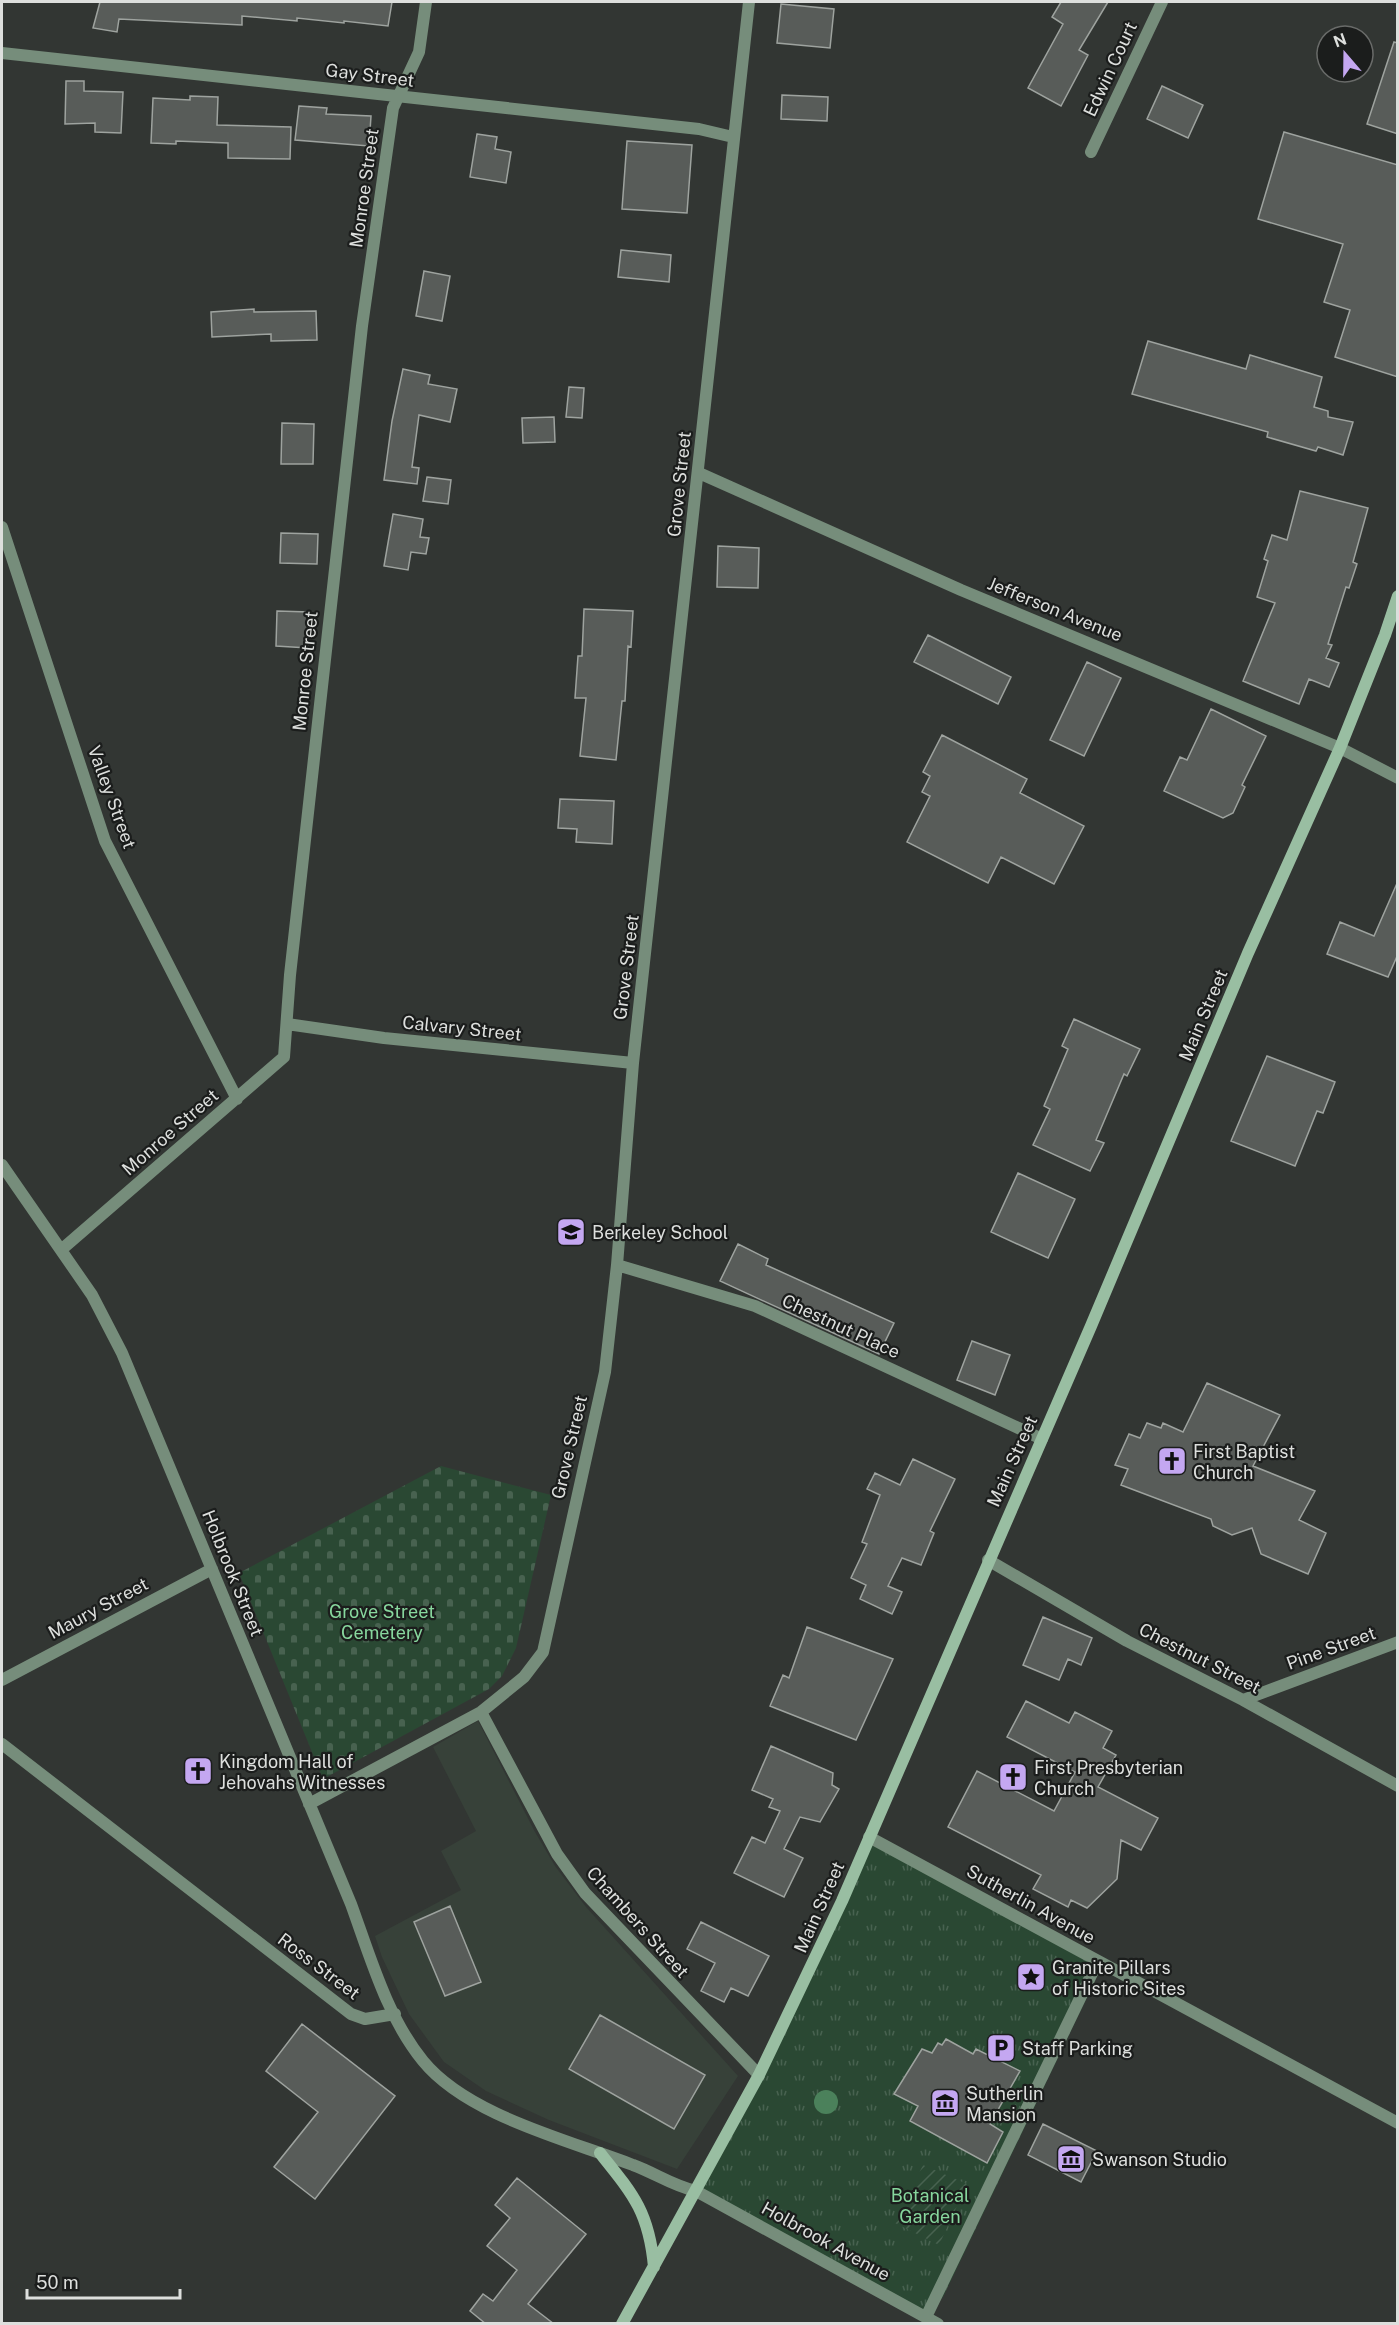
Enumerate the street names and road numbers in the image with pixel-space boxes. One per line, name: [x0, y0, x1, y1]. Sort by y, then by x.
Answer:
street label: Edwin Court: [1079, 18, 1141, 120]
street label: Gay Street: [324, 59, 416, 91]
street label: Monroe Street: [345, 127, 383, 249]
street label: Grove Street: [663, 430, 695, 538]
street label: Jefferson Avenue: [985, 572, 1125, 646]
street label: Monroe Street: [288, 610, 322, 732]
street label: Valley Street: [84, 743, 140, 851]
street label: Grove Street: [609, 913, 643, 1021]
street label: Main Street: [1174, 966, 1232, 1064]
street label: Calvary Street: [401, 1011, 523, 1045]
street label: Monroe Street: [118, 1085, 222, 1179]
street label: Chestnut Place: [779, 1289, 903, 1363]
street label: Grove Street: [547, 1393, 591, 1501]
street label: Main Street: [983, 1412, 1041, 1510]
street label: Holbrook Street: [198, 1507, 268, 1639]
street label: Maury Street: [44, 1573, 152, 1643]
street label: Chestnut Street: [1136, 1618, 1264, 1698]
street label: Pine Street: [1284, 1622, 1378, 1674]
street label: Main Street: [790, 1858, 848, 1956]
street label: Sutherlin Avenue: [963, 1860, 1099, 1948]
street label: Chambers Street: [583, 1862, 693, 1982]
street label: Ross Street: [274, 1928, 364, 2004]
street label: Holbrook Avenue: [758, 2197, 894, 2285]

